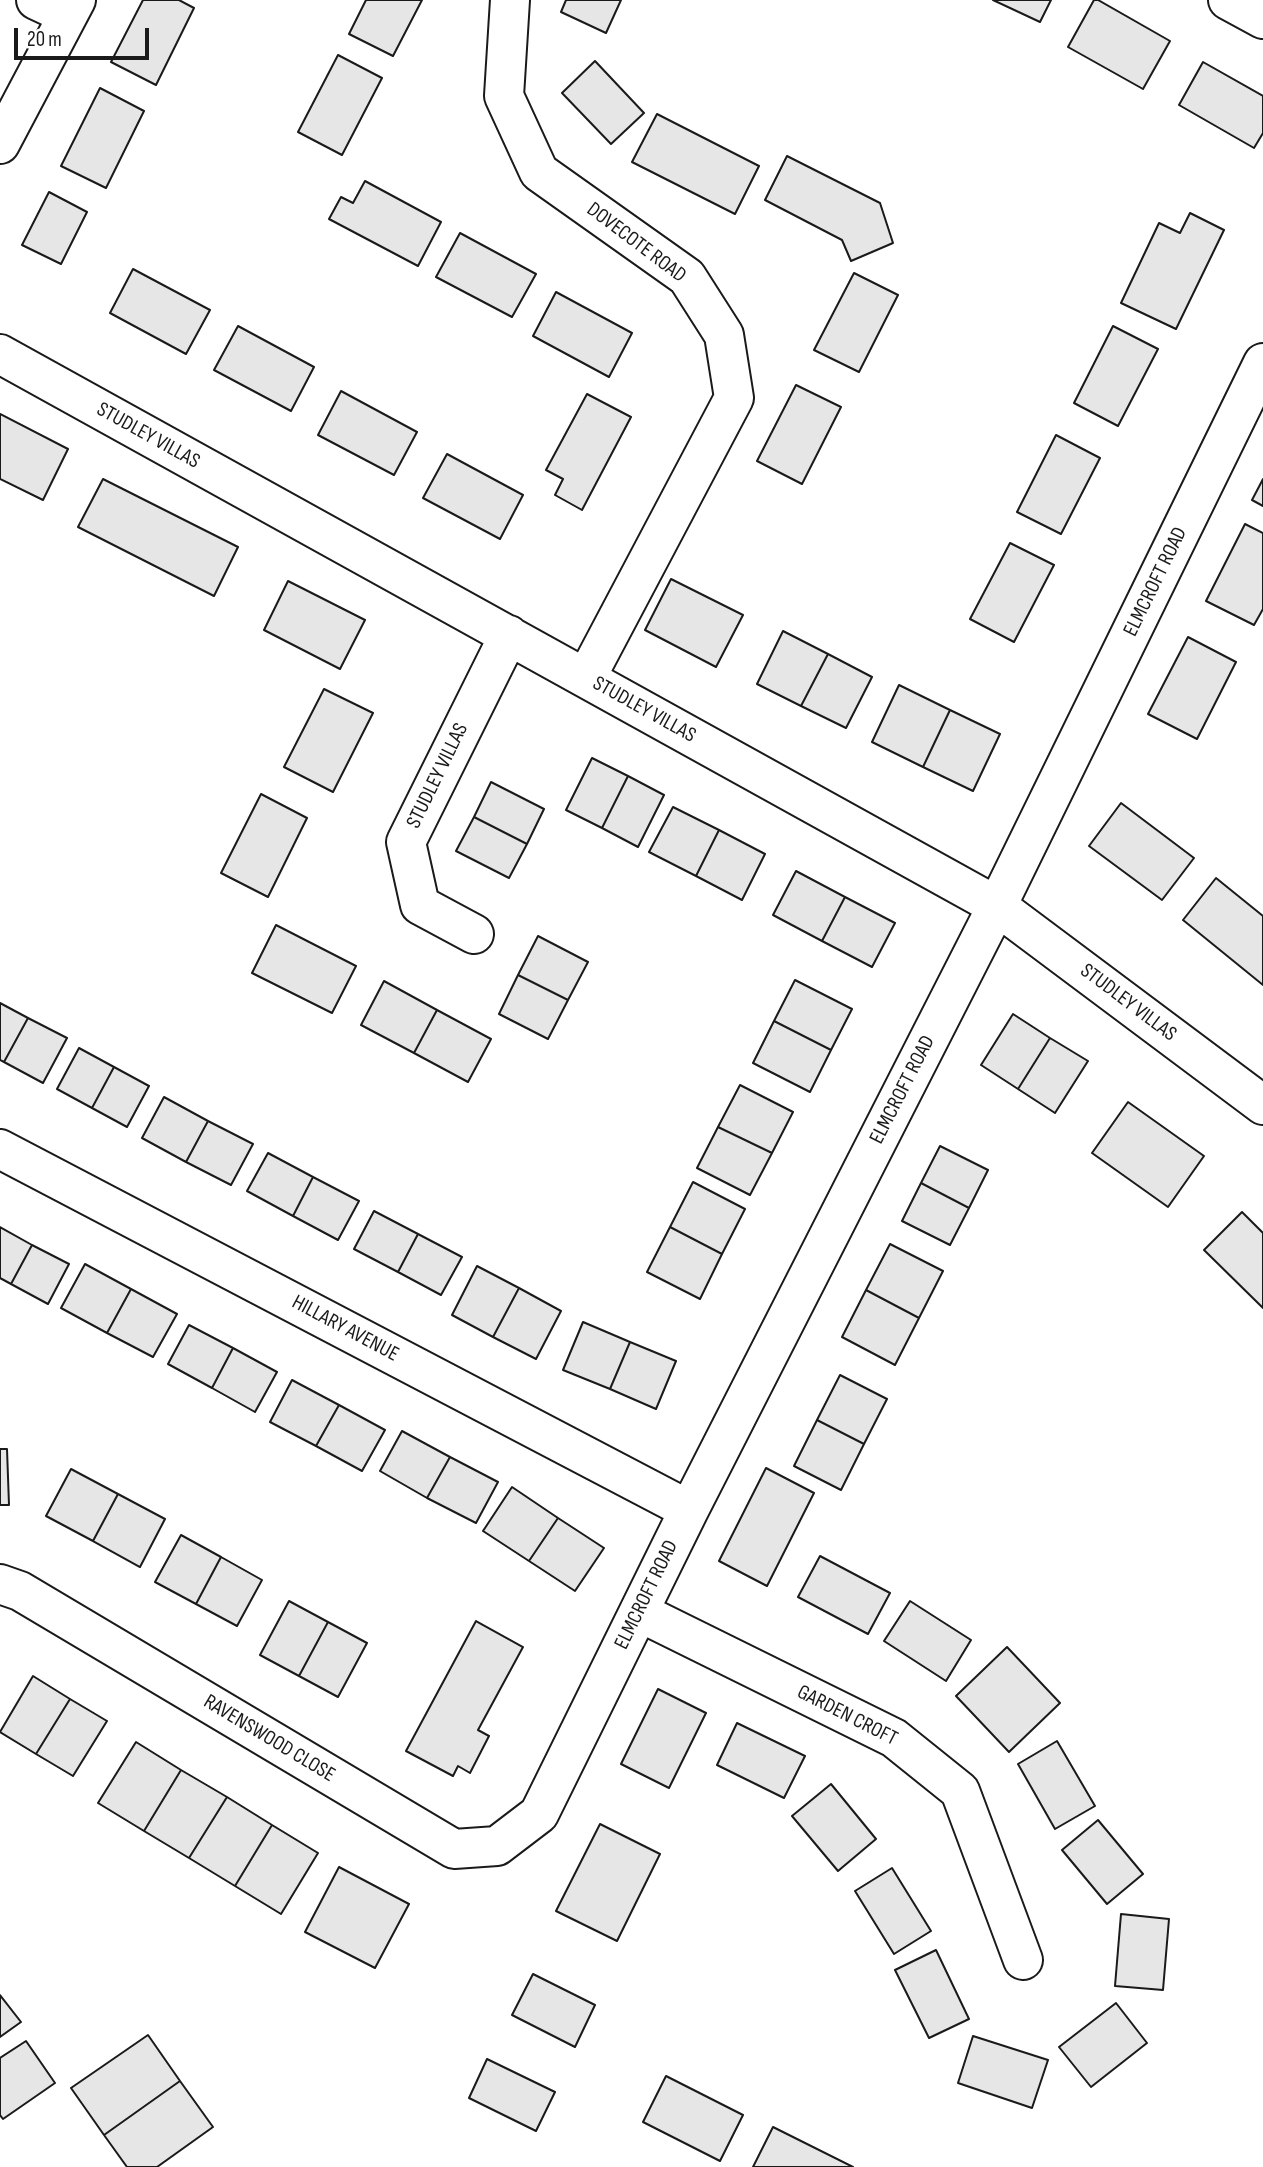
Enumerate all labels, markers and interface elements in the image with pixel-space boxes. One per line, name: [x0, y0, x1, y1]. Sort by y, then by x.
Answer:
scale bar: [18, 14, 152, 58]
text: 20 m: [27, 27, 62, 52]
street label: DOVECOTE ROAD: [581, 197, 691, 289]
street label: STUDLEY VILLAS: [92, 397, 204, 475]
street label: ELMCROFT ROAD: [1119, 523, 1193, 641]
street label: STUDLEY VILLAS: [588, 671, 700, 749]
street label: STUDLEY VILLAS: [402, 719, 474, 833]
street label: STUDLEY VILLAS: [1075, 959, 1181, 1047]
street label: ELMCROFT ROAD: [865, 1032, 941, 1148]
street label: HILLARY AVENUE: [287, 1290, 403, 1368]
street label: ELMCROFT ROAD: [610, 1536, 684, 1654]
street label: GARDEN CROFT: [793, 1680, 901, 1752]
street label: RAVENSWOOD CLOSE: [199, 1690, 339, 1788]

